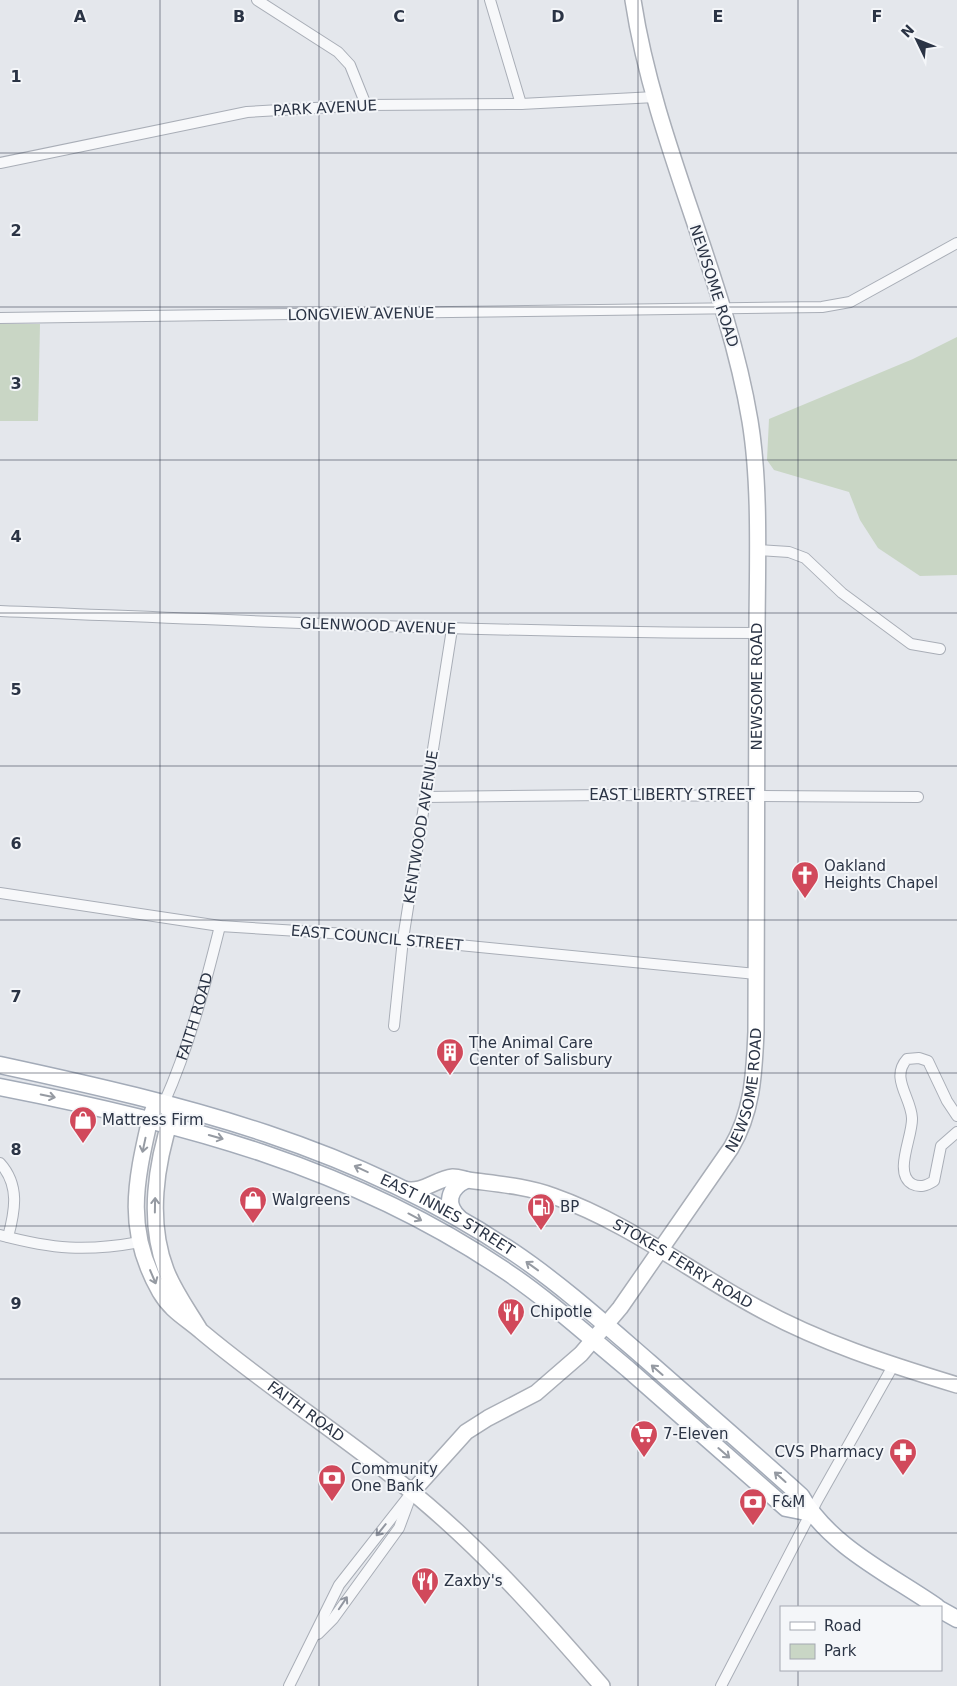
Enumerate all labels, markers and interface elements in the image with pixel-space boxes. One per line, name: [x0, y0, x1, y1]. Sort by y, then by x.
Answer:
text: A: [74, 7, 87, 26]
text: B: [233, 7, 245, 26]
text: C: [393, 7, 405, 26]
text: D: [551, 7, 565, 26]
text: E: [713, 7, 723, 26]
text: F: [872, 7, 882, 26]
north arrow: [892, 15, 942, 65]
text: N: [898, 21, 917, 41]
text: 1: [10, 67, 22, 86]
street label: PARK AVENUE: [273, 96, 377, 120]
text: 2: [10, 221, 22, 240]
street label: NEWSOME ROAD: [686, 222, 742, 350]
street label: LONGVIEW AVENUE: [287, 304, 435, 324]
text: 3: [10, 374, 22, 393]
text: 4: [10, 527, 22, 546]
street label: GLENWOOD AVENUE: [300, 614, 456, 638]
street label: NEWSOME ROAD: [748, 623, 766, 751]
text: 5: [10, 680, 22, 699]
street label: KENTWOOD AVENUE: [400, 749, 442, 905]
street label: EAST LIBERTY STREET: [589, 786, 756, 804]
text: 6: [10, 834, 22, 853]
place label: Oakland Heights Chapel: [824, 857, 938, 892]
church icon: Oakland Heights Chapel: [790, 860, 820, 899]
street label: EAST COUNCIL STREET: [290, 921, 465, 955]
street label: FAITH ROAD: [173, 971, 217, 1063]
text: 7: [10, 987, 22, 1006]
street label: NEWSOME ROAD: [722, 1027, 765, 1155]
place label: The Animal Care Center of Salisbury: [468, 1034, 613, 1069]
building icon: The Animal Care Center of Salisbury: [435, 1037, 465, 1076]
one-way arrow: [39, 1092, 55, 1102]
shop icon: Mattress Firm: [68, 1105, 98, 1144]
place label: Mattress Firm: [102, 1111, 204, 1129]
one-way arrow: [208, 1132, 224, 1142]
one-way arrow: [139, 1137, 149, 1153]
text: 8: [10, 1140, 22, 1159]
one-way arrow: [354, 1164, 369, 1174]
street label: EAST INNES STREET: [377, 1170, 519, 1260]
shop icon: Walgreens: [238, 1185, 268, 1224]
place label: Walgreens: [272, 1191, 351, 1209]
fuel station icon: BP: [526, 1192, 556, 1231]
one-way arrow: [151, 1197, 160, 1213]
place label: BP: [560, 1198, 579, 1216]
one-way arrow: [407, 1213, 422, 1222]
street label: STOKES FERRY ROAD: [610, 1215, 756, 1312]
one-way arrow: [525, 1261, 539, 1271]
one-way arrow: [148, 1269, 158, 1284]
text: 9: [10, 1294, 22, 1313]
restaurant icon: Chipotle: [496, 1297, 526, 1336]
place label: Chipotle: [530, 1303, 592, 1321]
one-way arrow: [651, 1364, 664, 1375]
street label: FAITH ROAD: [264, 1377, 348, 1446]
supermarket icon: 7-Eleven: [629, 1419, 659, 1458]
place label: 7-Eleven: [663, 1425, 728, 1443]
pharmacy icon: CVS Pharmacy: [888, 1437, 918, 1476]
place label: CVS Pharmacy: [774, 1443, 884, 1461]
one-way arrow: [717, 1448, 730, 1459]
place label: Community One Bank: [351, 1460, 438, 1495]
bank icon: Community One Bank: [317, 1463, 347, 1502]
one-way arrow: [773, 1471, 786, 1483]
bank icon: F&M: [738, 1487, 768, 1526]
place label: F&M: [772, 1493, 805, 1511]
one-way arrow: [376, 1523, 387, 1536]
restaurant icon: Zaxby's: [410, 1566, 440, 1605]
place label: Zaxby's: [444, 1572, 503, 1590]
one-way arrow: [338, 1596, 348, 1610]
legend: [780, 1606, 942, 1671]
text: Road: [824, 1617, 862, 1635]
text: Park: [824, 1642, 857, 1660]

